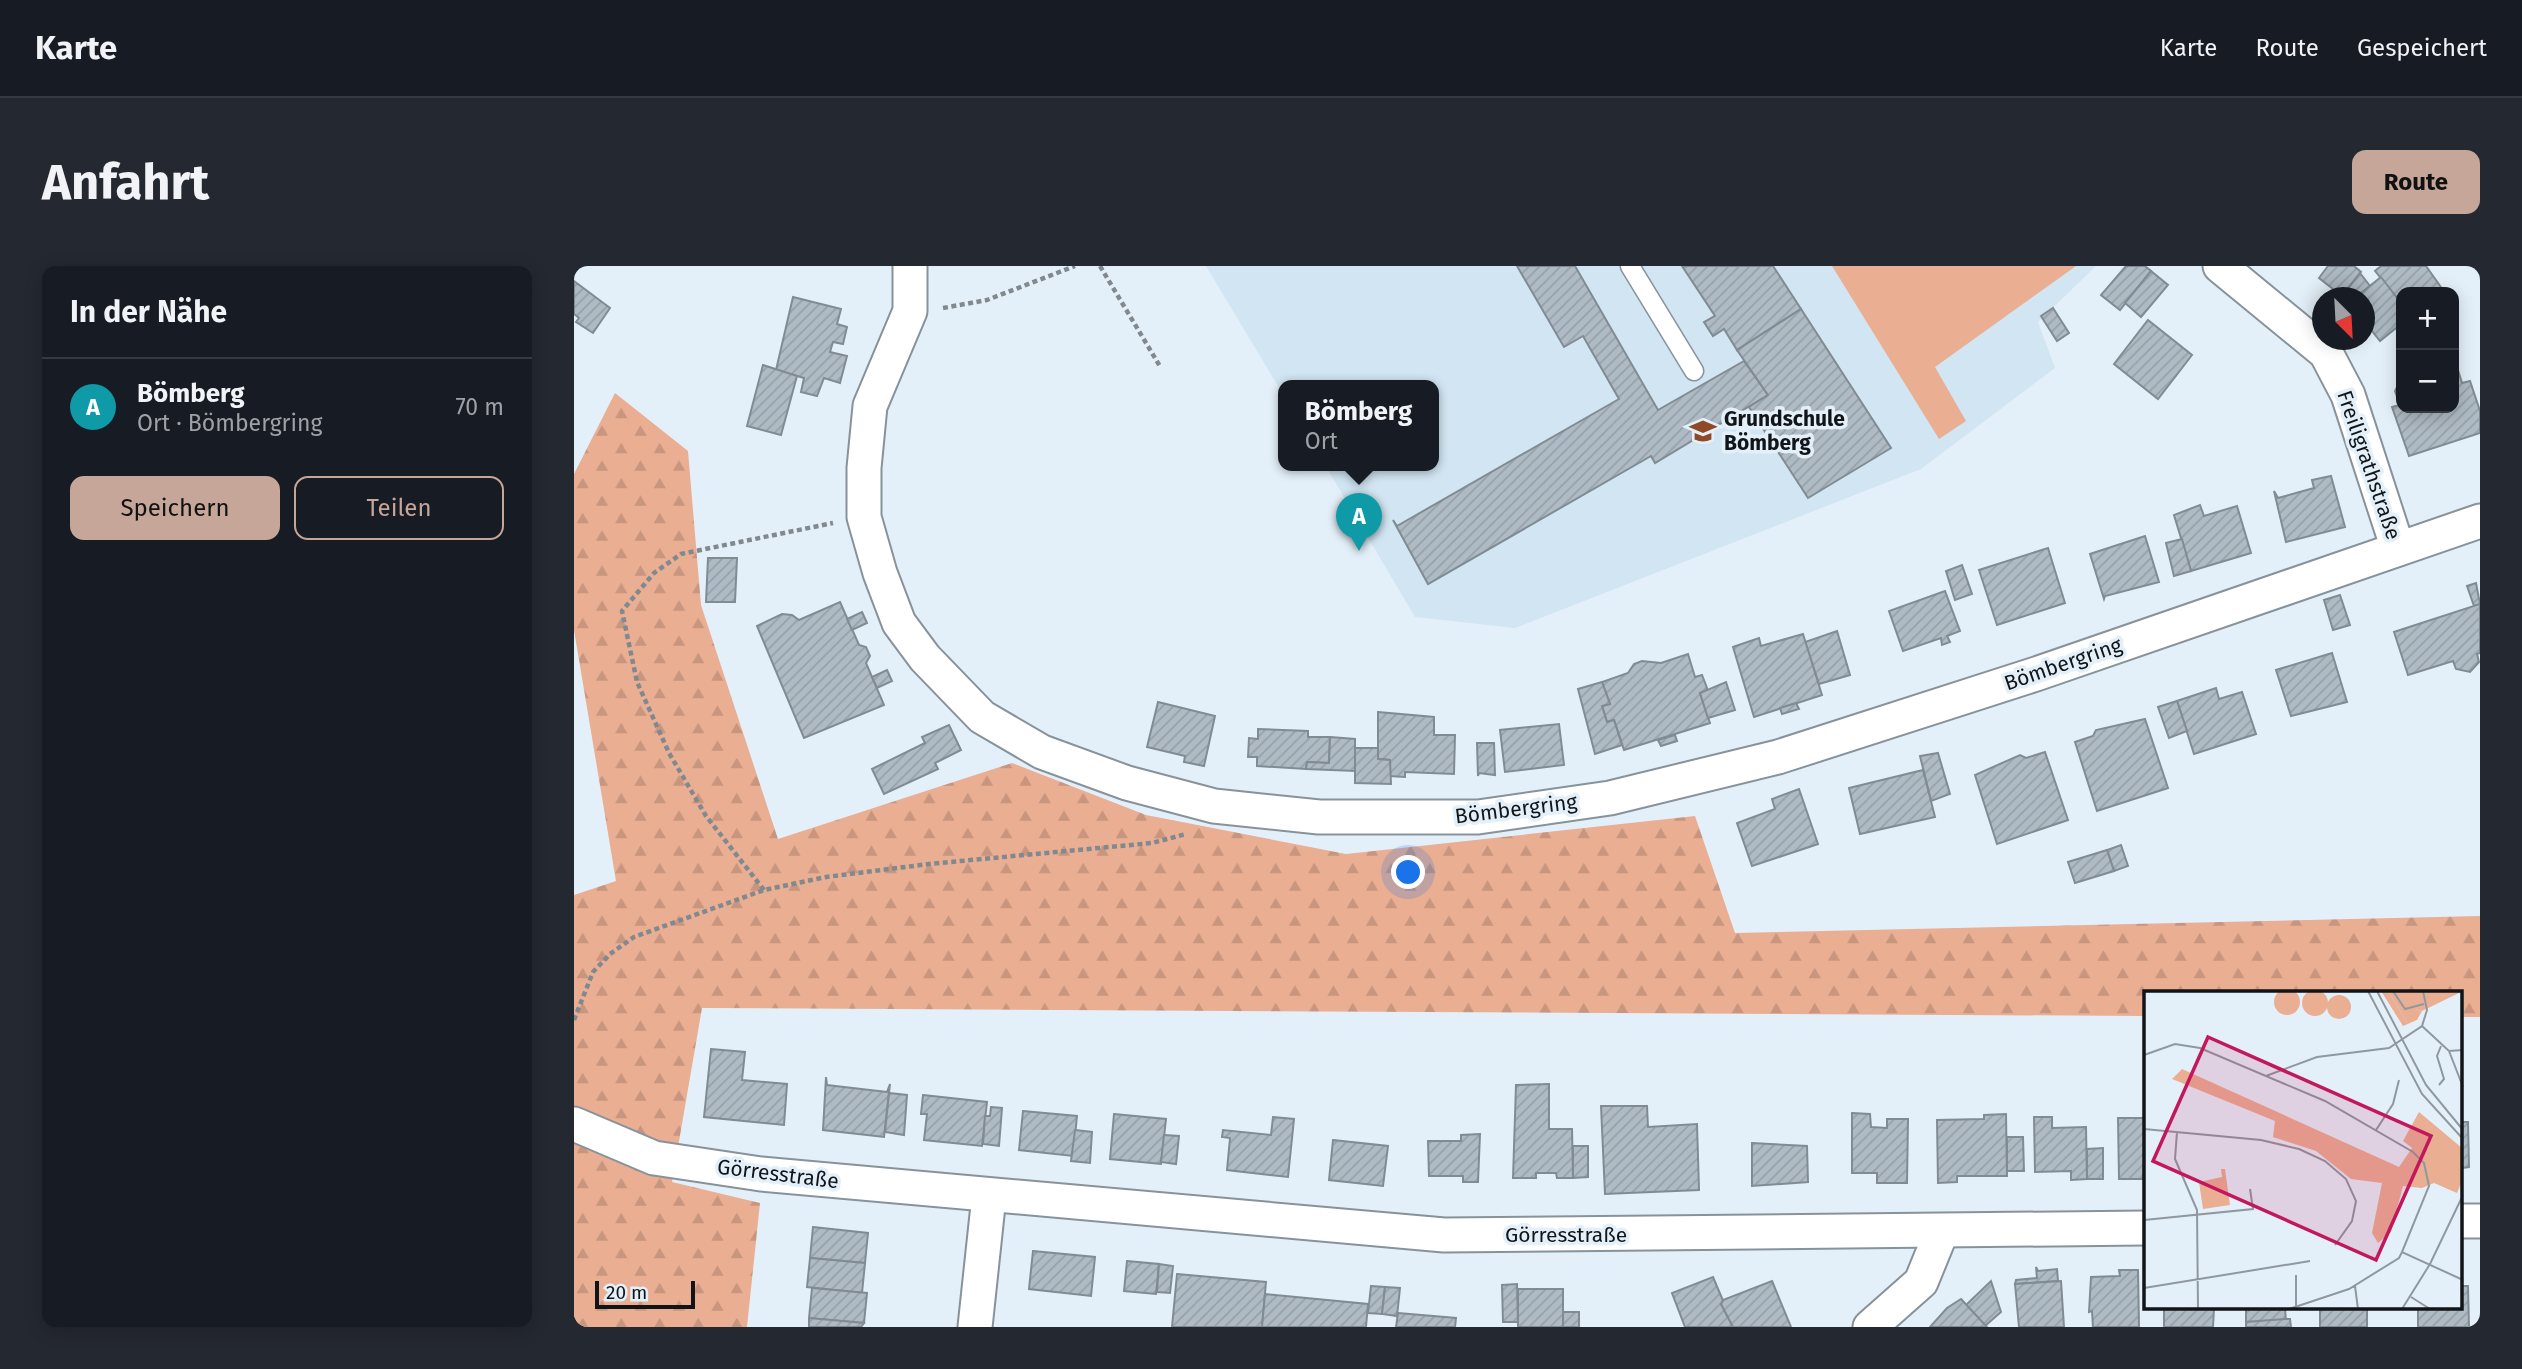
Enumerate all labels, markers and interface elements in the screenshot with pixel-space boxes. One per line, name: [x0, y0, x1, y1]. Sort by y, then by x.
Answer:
text: Karte: [35, 28, 117, 68]
text: Karte: [2160, 34, 2217, 62]
text: Route: [2255, 34, 2319, 62]
text: Gespeichert: [2357, 34, 2487, 62]
button: Route: [2352, 150, 2480, 214]
text: Anfahrt: [42, 153, 209, 212]
north arrow: [2312, 287, 2375, 350]
map controls: [2396, 287, 2459, 413]
button: +: [2396, 287, 2459, 350]
text: In der Nähe: [70, 294, 227, 330]
button: −: [2396, 350, 2459, 413]
text: Bömberg: [137, 378, 245, 409]
popup: [1278, 380, 1439, 471]
street label: Freiligrathstraße: [2331, 387, 2407, 543]
text: A: [86, 393, 100, 421]
text: 70 m: [455, 393, 504, 421]
text: Bömberg: [1305, 396, 1412, 427]
place label: Grundschule Bömberg: [1724, 406, 1845, 456]
text: Ort · Bömbergring: [137, 409, 322, 437]
school or university icon: Grundschule Bömberg: [1688, 416, 1718, 446]
text: Ort: [1305, 427, 1338, 455]
button: Speichern: [70, 476, 280, 540]
button: Teilen: [294, 476, 504, 540]
pin: A: [1336, 493, 1382, 551]
street label: Bömbergring: [2001, 632, 2125, 696]
street label: Bömbergring: [1453, 789, 1579, 829]
your location: [1391, 855, 1425, 889]
inset map: [2144, 991, 2462, 1310]
street label: Görresstraße: [716, 1154, 840, 1194]
street label: Görresstraße: [1505, 1222, 1627, 1248]
scale bar: [595, 1278, 695, 1310]
text: 20 m: [606, 1281, 647, 1304]

